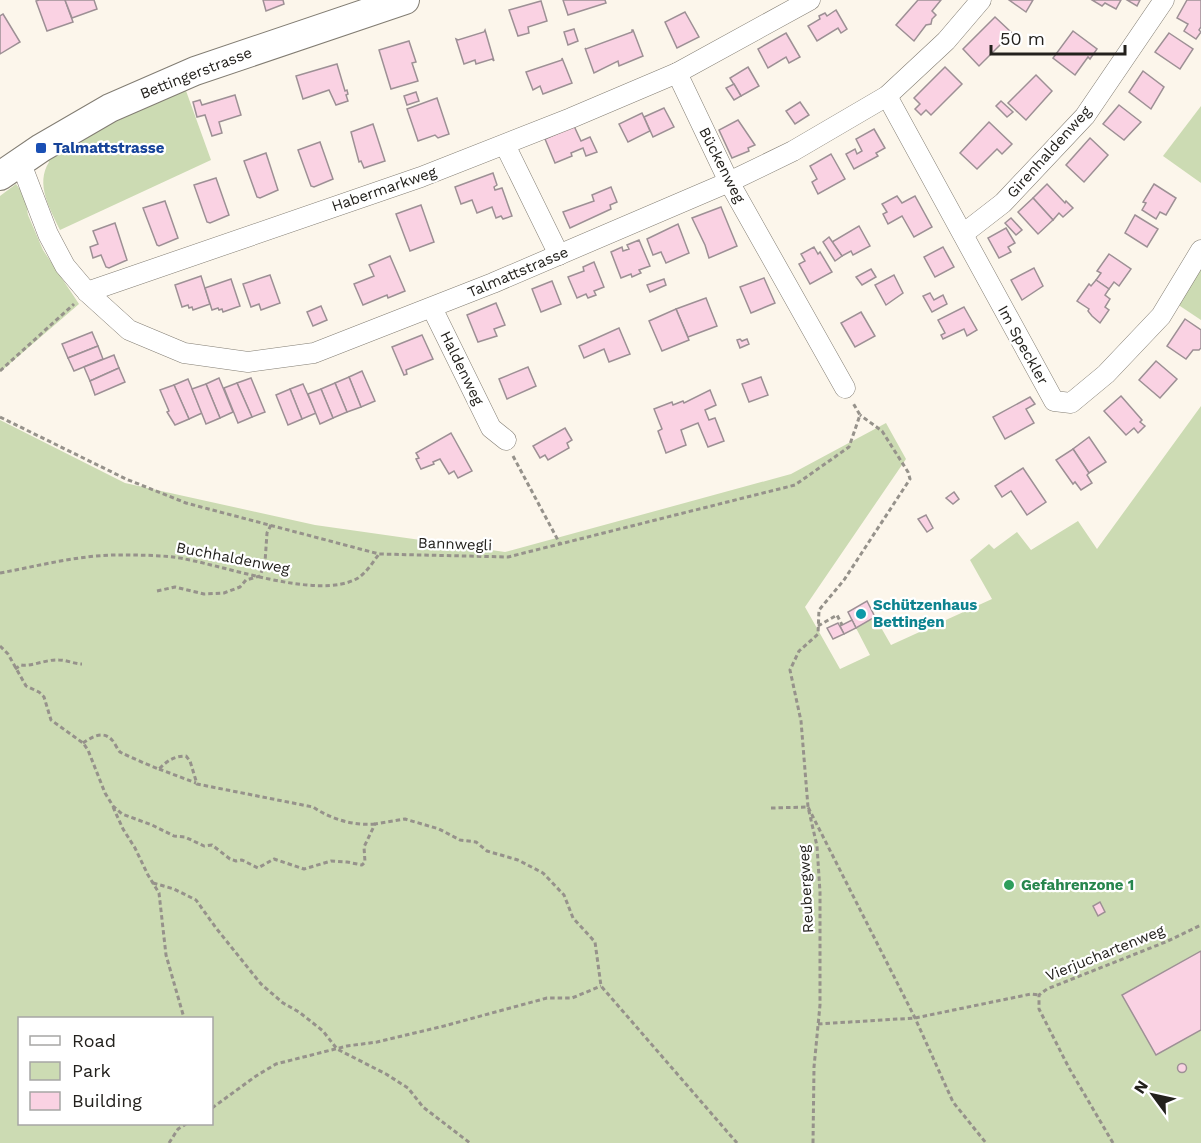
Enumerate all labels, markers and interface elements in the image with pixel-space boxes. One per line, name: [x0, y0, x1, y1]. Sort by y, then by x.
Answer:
scale bar: [991, 18, 1124, 56]
text: 50 m: [1000, 28, 1045, 49]
street label: Bettingerstrasse: [137, 43, 255, 103]
street label: Girenhaldenweg: [1003, 102, 1095, 202]
street label: Bückenweg: [695, 124, 749, 206]
place label: Talmattstrasse: [53, 139, 165, 157]
marker: Talmattstrasse: [34, 141, 48, 155]
street label: Habermarkweg: [329, 163, 439, 215]
street label: Talmattstrasse: [465, 243, 571, 301]
street label: Im Speckler: [994, 302, 1052, 388]
street label: Haldenweg: [436, 328, 488, 408]
street label: Bannwegli: [418, 534, 492, 554]
street label: Buchhaldenweg: [175, 538, 291, 578]
place label: Schützenhaus Bettingen: [873, 596, 977, 631]
marker: Schützenhaus Bettingen: [854, 607, 868, 621]
street label: Reubergweg: [795, 844, 817, 934]
place label: Gefahrenzone 1: [1021, 876, 1134, 894]
marker: Gefahrenzone 1: [1002, 878, 1016, 892]
street label: Vierjuchartenweg: [1043, 921, 1167, 985]
legend: [18, 1017, 213, 1125]
text: Road: [72, 1030, 116, 1051]
text: Park: [72, 1060, 111, 1081]
north arrow: [1123, 1065, 1183, 1125]
text: N: [1130, 1077, 1152, 1097]
text: Building: [72, 1090, 142, 1111]

